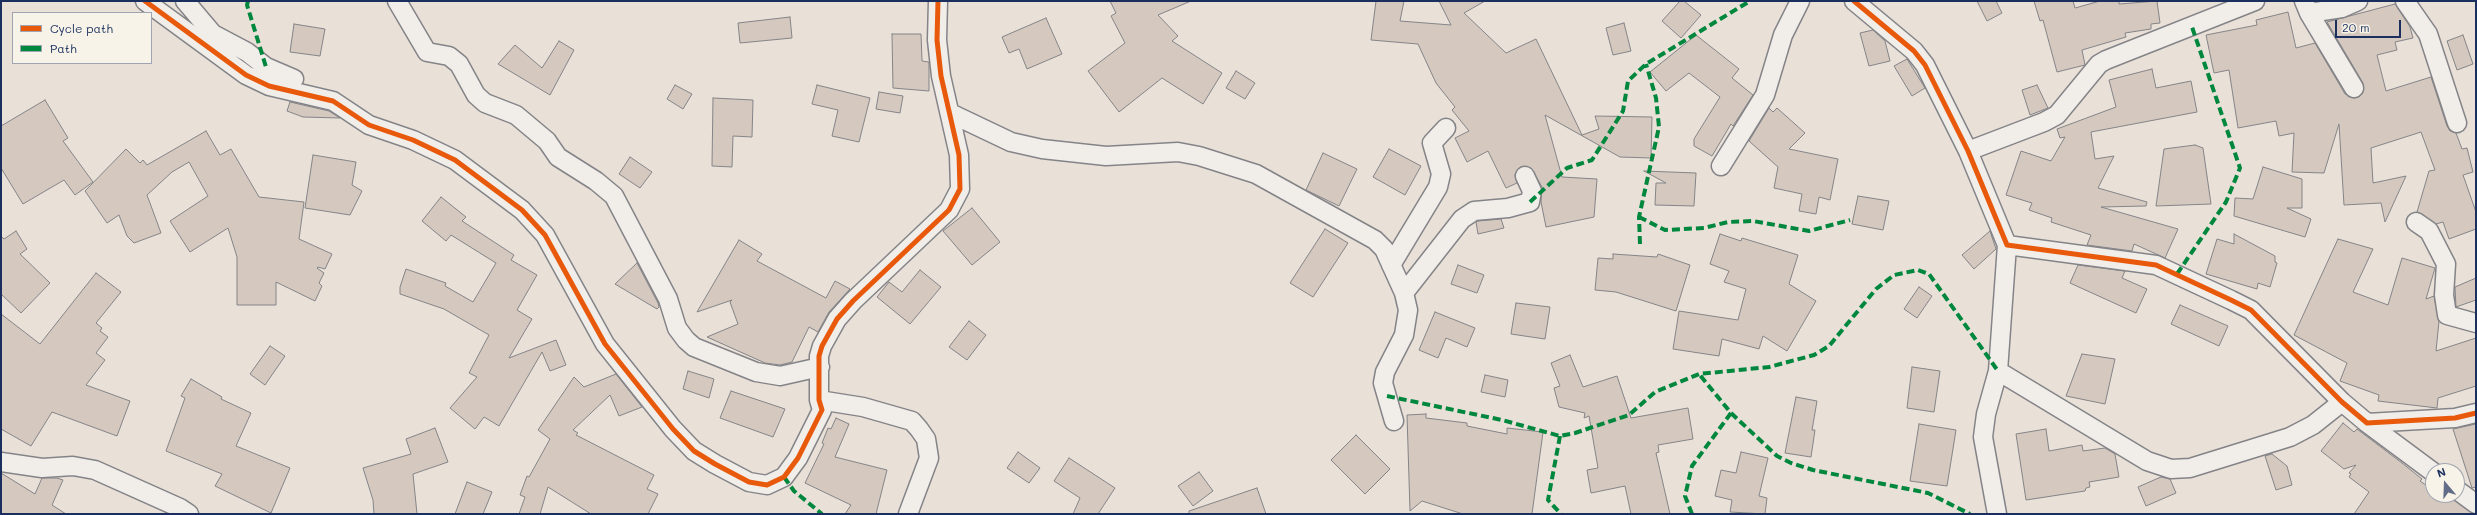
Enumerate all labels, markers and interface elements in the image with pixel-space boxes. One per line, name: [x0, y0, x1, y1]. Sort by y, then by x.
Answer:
legend: [12, 12, 152, 64]
scale bar: [2337, 12, 2403, 38]
text: 20 m: [2342, 19, 2370, 35]
text: Cycle path: [50, 20, 113, 36]
text: Path: [50, 40, 77, 56]
north arrow: [2425, 463, 2465, 503]
text: N: [2435, 464, 2448, 481]

